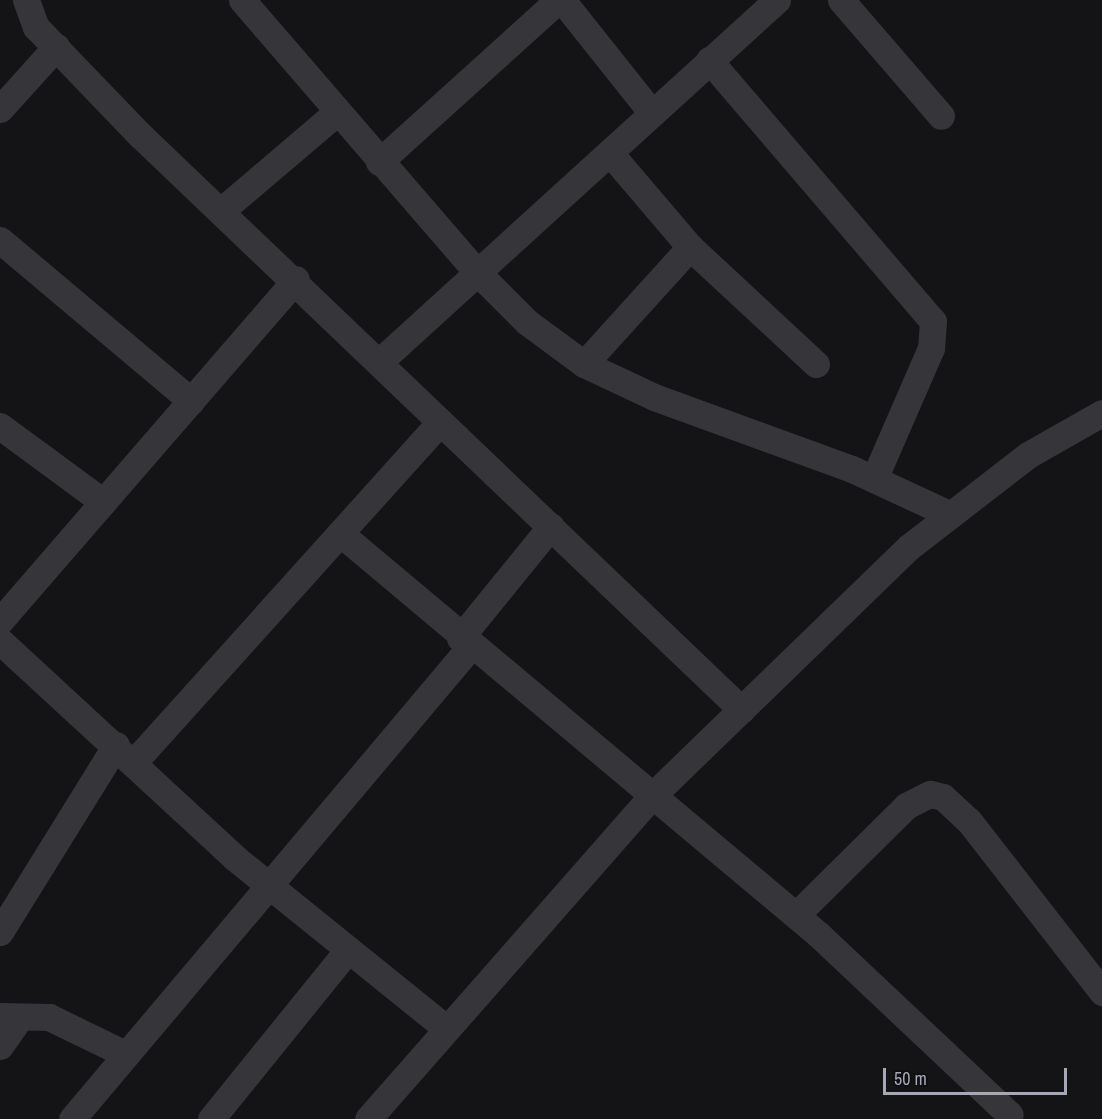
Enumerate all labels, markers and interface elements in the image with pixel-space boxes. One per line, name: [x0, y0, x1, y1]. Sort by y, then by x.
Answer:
scale bar: [886, 1056, 1070, 1094]
text: 50 m: [894, 1066, 927, 1091]

